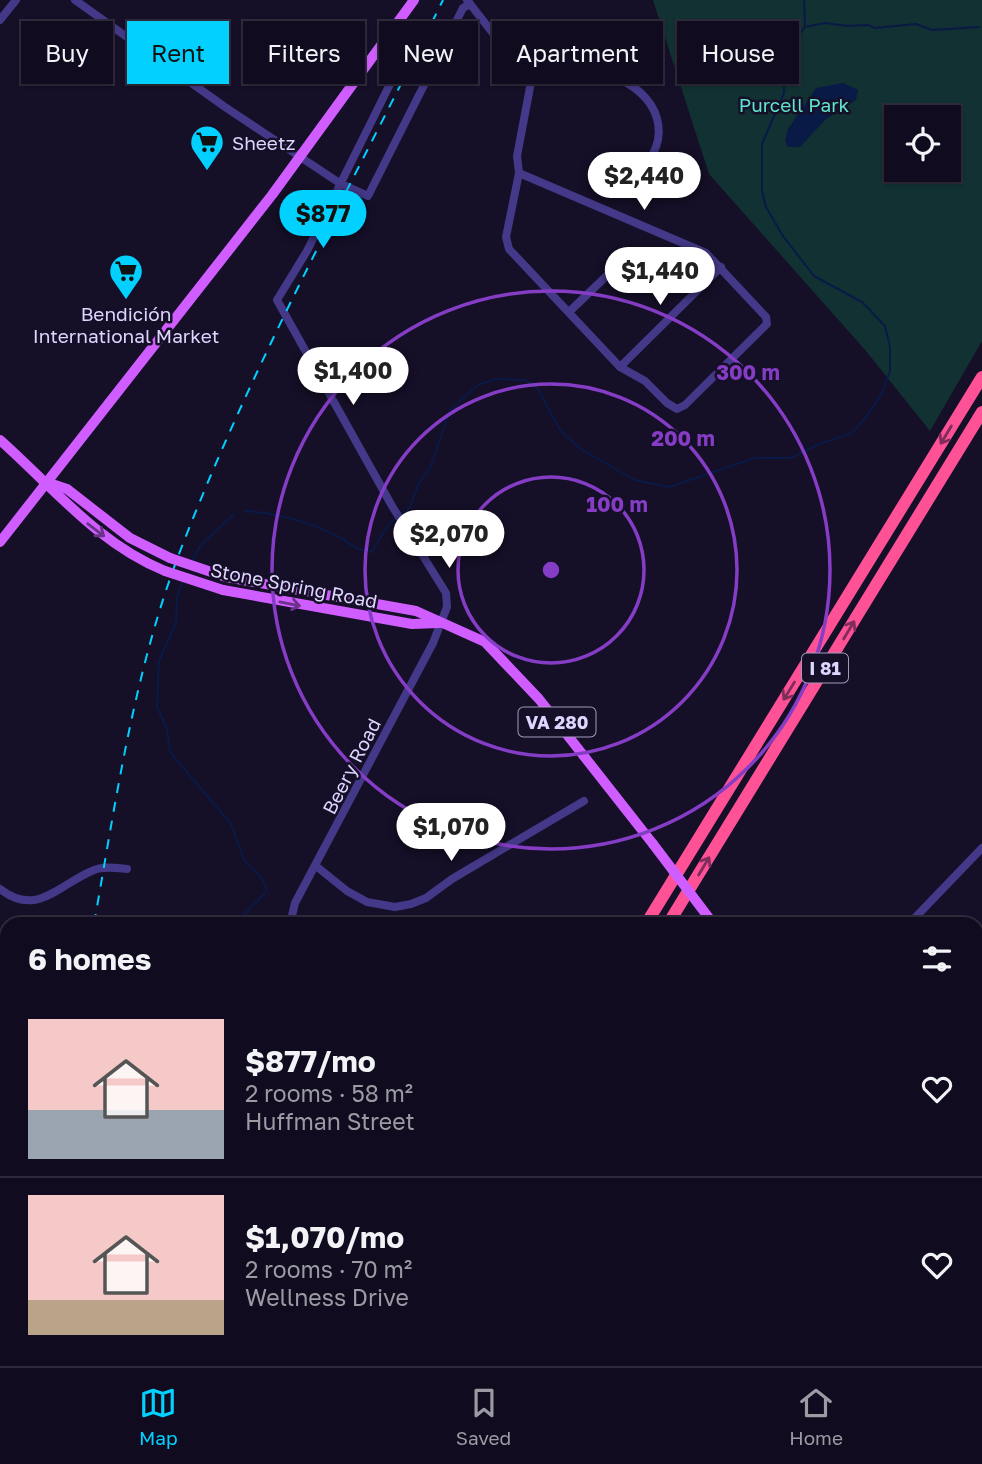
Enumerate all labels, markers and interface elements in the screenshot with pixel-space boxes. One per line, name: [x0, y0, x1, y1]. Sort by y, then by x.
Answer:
chip: Buy: [21, 21, 113, 84]
chip: Rent: [127, 21, 229, 84]
chip: Filters: [243, 21, 365, 84]
chip: New: [379, 21, 478, 84]
chip: Apartment: [492, 21, 663, 84]
chip: House: [677, 21, 799, 84]
park label: Purcell Park: [739, 93, 850, 116]
map controls: [884, 105, 961, 182]
button: locate: [884, 105, 961, 182]
supermarket icon: Sheetz: [188, 123, 226, 172]
place label: Sheetz: [232, 131, 296, 154]
pin: $2,440: [587, 152, 701, 212]
text: $2,440: [604, 161, 684, 189]
pin: $877: [282, 190, 364, 250]
text: $877: [295, 199, 351, 227]
pin: $1,440: [603, 247, 717, 307]
supermarket icon: Bendición International Market: [107, 252, 145, 301]
text: $1,440: [621, 256, 699, 284]
place label: Bendición International Market: [33, 302, 219, 347]
pin: $1,400: [296, 348, 410, 407]
text: $1,400: [314, 356, 392, 384]
text: 300 m: [716, 359, 780, 385]
one-way arrow: [939, 424, 953, 444]
text: 200 m: [651, 425, 715, 451]
text: 100 m: [586, 491, 648, 517]
pin: $2,070: [392, 510, 506, 570]
text: $2,070: [409, 519, 489, 547]
one-way arrow: [87, 523, 105, 538]
street label: Stone Spring Road: [209, 558, 379, 612]
centre of rings: [539, 558, 563, 582]
one-way arrow: [278, 598, 301, 612]
one-way arrow: [841, 621, 856, 640]
road number: I 81: [802, 654, 848, 682]
one-way arrow: [781, 681, 795, 701]
road number: VA 280: [518, 708, 596, 736]
street label: Beery Road: [317, 714, 385, 818]
pin: $1,070: [394, 804, 508, 863]
text: $1,070: [412, 812, 490, 840]
one-way arrow: [697, 856, 711, 876]
icon: filters: [918, 940, 956, 978]
text: 6 homes: [28, 941, 151, 977]
text: $877/mo: [245, 1043, 376, 1079]
icon: home: [84, 1047, 168, 1131]
icon: heart: [918, 1070, 956, 1108]
text: 2 rooms · 58 m²: [245, 1079, 413, 1107]
text: Huffman Street: [245, 1107, 415, 1135]
text: $1,070/mo: [245, 1219, 404, 1255]
icon: home: [84, 1223, 168, 1307]
icon: heart: [918, 1246, 956, 1284]
text: 2 rooms · 70 m²: [245, 1255, 412, 1283]
text: Wellness Drive: [245, 1283, 409, 1311]
tab: Map: [139, 1384, 178, 1449]
tab: Saved: [456, 1384, 511, 1449]
tab: Home: [789, 1384, 843, 1449]

